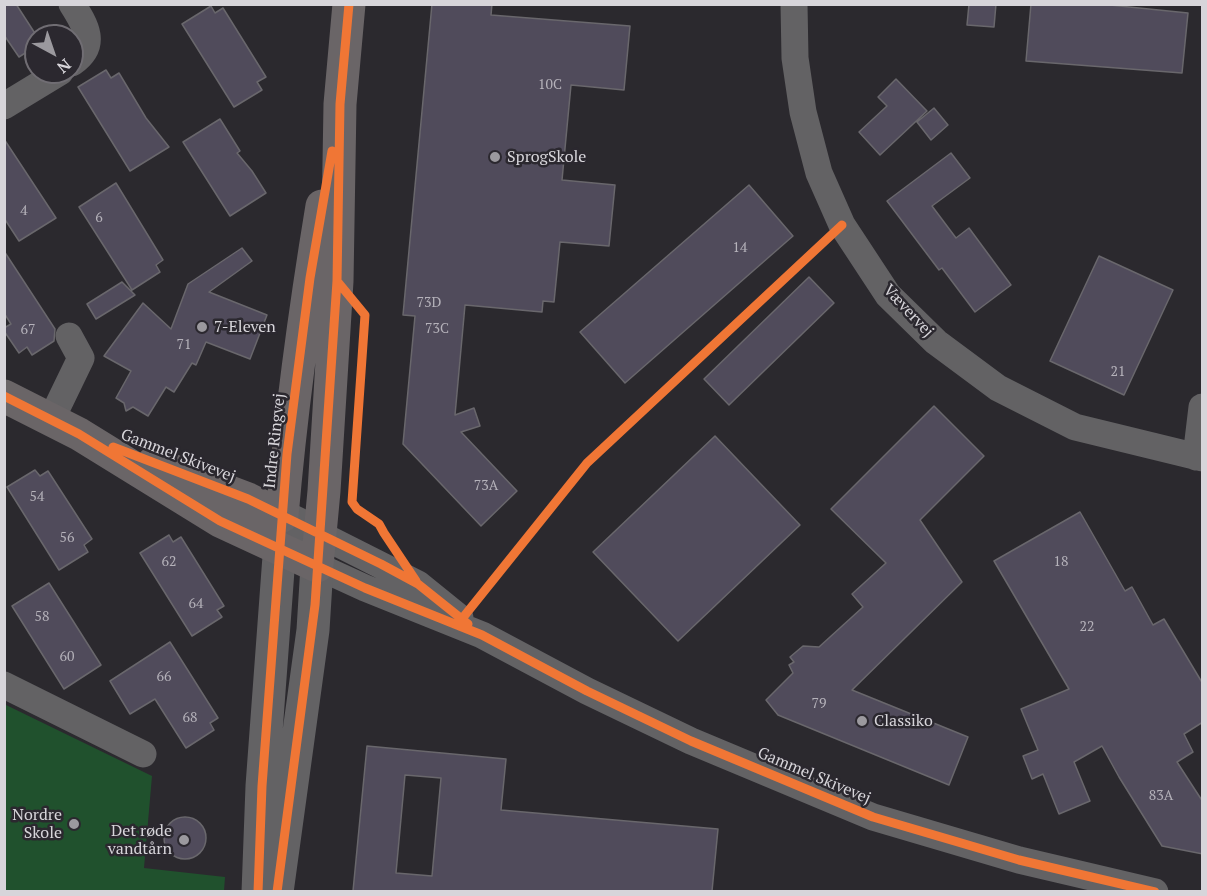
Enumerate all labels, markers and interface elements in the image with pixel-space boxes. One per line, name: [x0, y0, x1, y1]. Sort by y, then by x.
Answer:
north arrow: [24, 24, 84, 84]
text: N: [53, 54, 76, 79]
house number: 10C: [538, 77, 562, 93]
place label: SprogSkole: [507, 147, 586, 167]
marker: SprogSkole: [488, 150, 502, 164]
house number: 4: [20, 203, 28, 219]
house number: 6: [95, 210, 103, 226]
house number: 14: [733, 240, 747, 256]
street label: Vævervej: [879, 281, 937, 341]
house number: 73D: [417, 295, 441, 311]
place label: 7-Eleven: [214, 317, 276, 337]
marker: 7-Eleven: [195, 320, 209, 334]
house number: 73C: [425, 321, 449, 337]
house number: 67: [21, 322, 35, 338]
house number: 71: [177, 337, 191, 353]
house number: 21: [1111, 364, 1125, 380]
street label: Indre Ringvej: [260, 393, 290, 489]
street label: Gammel Skivevej: [118, 425, 238, 487]
house number: 73A: [474, 478, 498, 494]
house number: 54: [30, 489, 44, 505]
house number: 56: [60, 530, 74, 546]
house number: 62: [162, 554, 176, 570]
house number: 18: [1054, 554, 1068, 570]
house number: 64: [189, 596, 203, 612]
house number: 58: [35, 609, 49, 625]
house number: 22: [1080, 619, 1094, 635]
house number: 60: [60, 649, 74, 665]
house number: 66: [157, 669, 171, 685]
house number: 79: [812, 696, 826, 712]
house number: 68: [183, 710, 197, 726]
place label: Classiko: [874, 711, 933, 731]
marker: Classiko: [855, 714, 869, 728]
street label: Gammel Skivevej: [754, 743, 874, 809]
house number: 83A: [1149, 788, 1173, 804]
place label: Nordre Skole: [12, 805, 62, 843]
marker: Nordre Skole: [67, 817, 81, 831]
place label: Det røde vandtårn: [108, 821, 172, 859]
marker: Det røde vandtårn: [177, 833, 191, 847]

